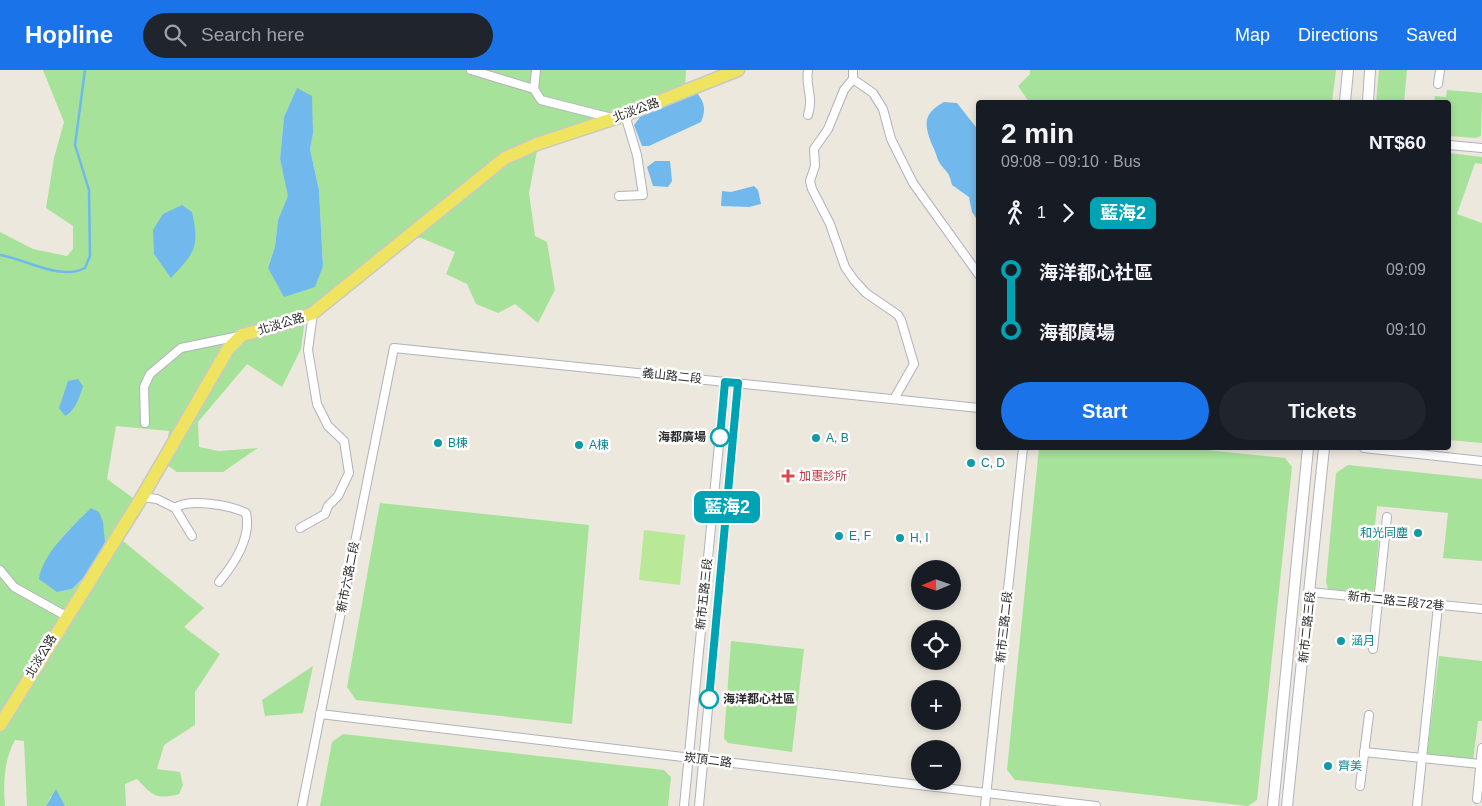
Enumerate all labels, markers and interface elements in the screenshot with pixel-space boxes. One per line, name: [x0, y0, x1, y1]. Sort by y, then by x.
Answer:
search box: [143, 13, 493, 58]
text: Hopline: [25, 21, 113, 48]
icon: search: [161, 21, 189, 49]
text: Search here: [201, 24, 305, 45]
text: Map: [1235, 25, 1270, 45]
text: Directions: [1298, 25, 1378, 45]
text: Saved: [1406, 25, 1457, 45]
street label: 北淡公路: [611, 95, 661, 125]
text: 2 min: [1001, 118, 1074, 149]
text: NT$60: [1369, 132, 1426, 153]
text: 09:08 – 09:10 · Bus: [1001, 153, 1141, 170]
icon: walk: [1001, 199, 1029, 227]
icon: forward: [1054, 199, 1082, 227]
text: 藍海2: [1100, 203, 1146, 223]
text: 1: [1037, 204, 1046, 221]
text: 09:09: [1386, 261, 1426, 278]
text: 海洋都心社區: [1039, 262, 1153, 283]
street label: 北淡公路: [256, 310, 306, 338]
text: 09:10: [1386, 321, 1426, 338]
text: 海都廣場: [1039, 322, 1115, 343]
street label: 義山路二段: [641, 366, 703, 386]
button: Start: [1001, 382, 1209, 440]
button: Tickets: [1219, 382, 1426, 440]
marker: 海都廣場: [710, 427, 730, 447]
place label: 海都廣場: [658, 430, 706, 444]
place label: A, B: [826, 431, 849, 445]
marker: A, B: [810, 432, 822, 444]
place label: B棟: [448, 436, 468, 450]
marker: B棟: [432, 437, 444, 449]
place label: A棟: [589, 438, 609, 452]
marker: A棟: [573, 439, 585, 451]
place label: C, D: [981, 456, 1005, 470]
marker: C, D: [965, 457, 977, 469]
marker: 加惠診所: [781, 469, 795, 483]
place label: 加惠診所: [799, 469, 847, 483]
line badge: 藍海2: [698, 491, 756, 523]
text: 藍海2: [704, 497, 750, 517]
place label: 和光同塵: [1360, 526, 1408, 540]
marker: 和光同塵: [1412, 527, 1424, 539]
place label: E, F: [849, 529, 871, 543]
marker: E, F: [833, 530, 845, 542]
place label: H, I: [910, 531, 929, 545]
marker: H, I: [894, 532, 906, 544]
street label: 新市六路二段: [334, 540, 362, 614]
street label: 新市五路三段: [693, 557, 715, 631]
north arrow: [911, 560, 961, 610]
map controls: [911, 560, 961, 790]
street label: 新市二路三段72巷: [1347, 589, 1445, 613]
street label: 新市三路二段: [993, 590, 1015, 664]
street label: 新市二路三段: [1296, 590, 1318, 664]
button: locate: [911, 620, 961, 670]
street label: 北淡公路: [23, 632, 59, 680]
place label: 涵月: [1351, 634, 1375, 648]
marker: 涵月: [1335, 635, 1347, 647]
button: +: [911, 680, 961, 730]
marker: 海洋都心社區: [699, 689, 719, 709]
place label: 海洋都心社區: [723, 692, 795, 706]
button: −: [911, 740, 961, 790]
street label: 崁頂二路: [683, 750, 733, 770]
place label: 齊美: [1338, 759, 1362, 773]
marker: 齊美: [1322, 760, 1334, 772]

